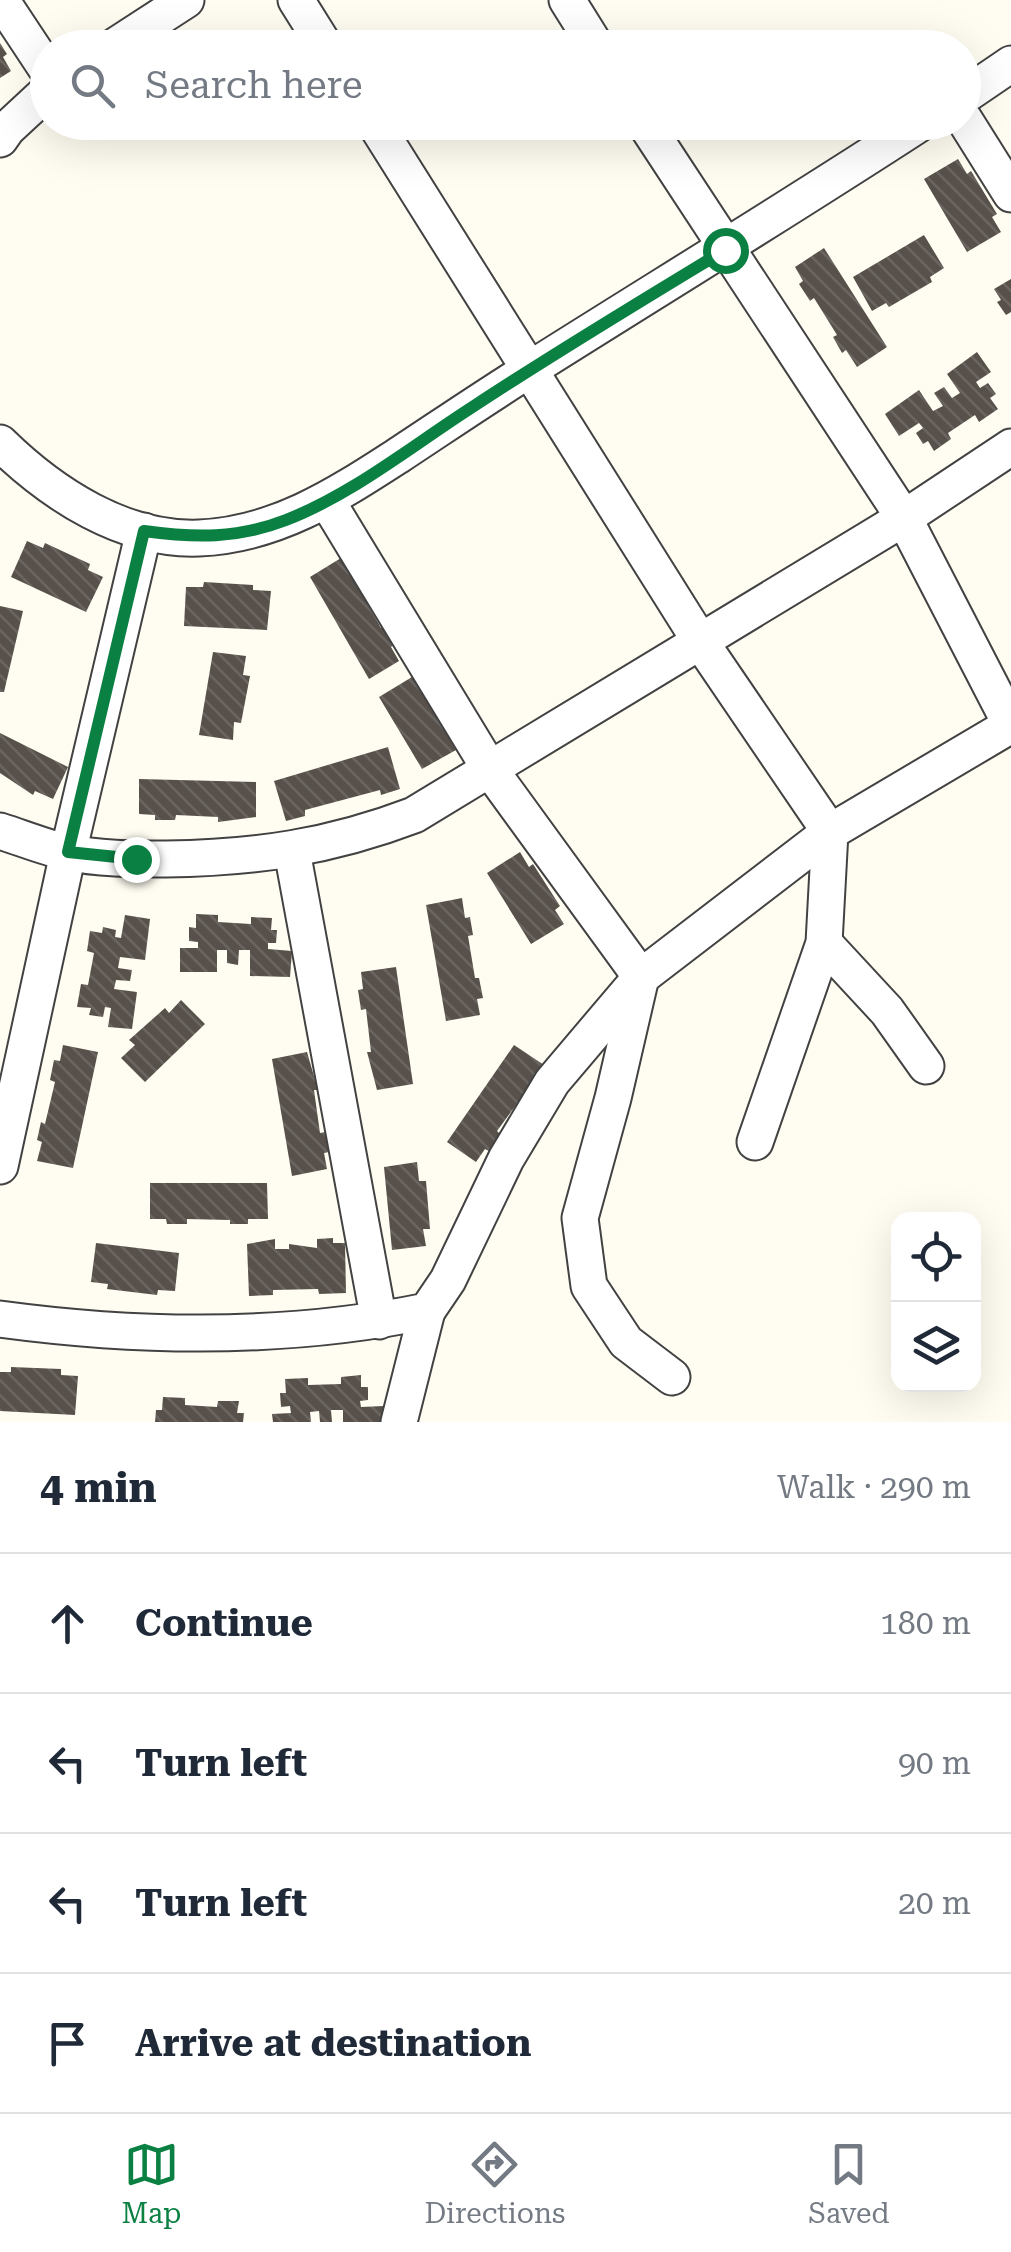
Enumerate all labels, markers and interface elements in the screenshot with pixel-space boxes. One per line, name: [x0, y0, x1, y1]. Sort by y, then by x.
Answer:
search box: [30, 30, 981, 140]
icon: search: [65, 58, 120, 113]
text: Search here: [145, 63, 363, 107]
route start: [703, 228, 749, 274]
route end: [114, 837, 160, 883]
map controls: [891, 1212, 981, 1392]
button: locate: [891, 1212, 981, 1302]
button: layers: [891, 1302, 981, 1392]
text: 4 min: [40, 1463, 157, 1512]
text: Walk · 290 m: [777, 1468, 971, 1506]
icon: ahead: [40, 1596, 95, 1651]
text: Continue: [135, 1601, 313, 1645]
text: 180 m: [880, 1604, 971, 1642]
icon: left: [40, 1736, 95, 1791]
text: Turn left: [135, 1741, 307, 1785]
text: 90 m: [898, 1744, 971, 1782]
icon: left: [40, 1876, 95, 1931]
text: Turn left: [135, 1881, 307, 1925]
text: 20 m: [898, 1884, 971, 1922]
icon: arrive: [40, 2016, 95, 2071]
text: Arrive at destination: [135, 2021, 531, 2065]
tab: Map: [122, 2137, 181, 2230]
tab: Directions: [424, 2137, 565, 2230]
tab: Saved: [808, 2137, 890, 2230]

